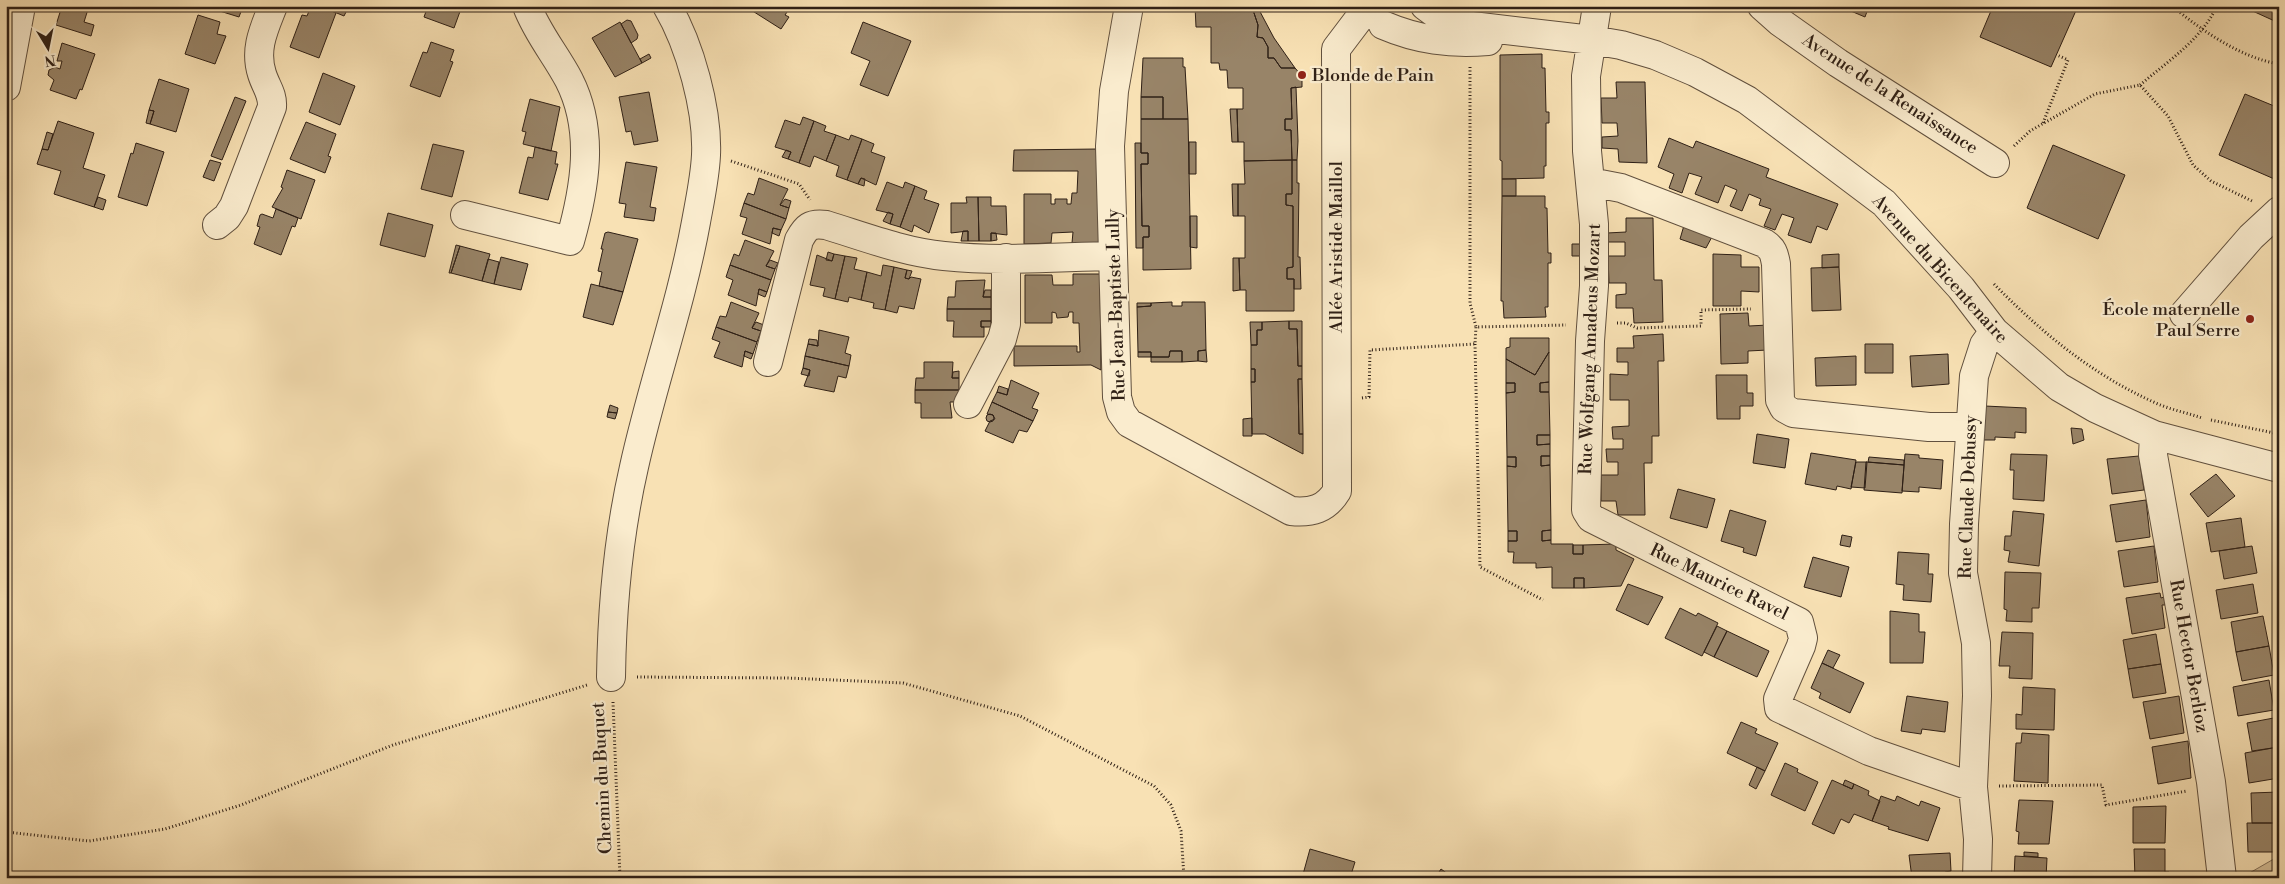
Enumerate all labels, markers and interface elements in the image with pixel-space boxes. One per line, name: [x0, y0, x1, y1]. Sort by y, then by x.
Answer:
north arrow: [22, 22, 72, 72]
street label: Avenue de la Renaissance: [1797, 28, 1982, 160]
text: N: [43, 50, 57, 70]
place label: Blonde de Pain: [1311, 64, 1434, 87]
marker: Blonde de Pain: [1296, 69, 1308, 81]
street label: Allée Aristide Maillol: [1325, 160, 1348, 334]
street label: Avenue du Bicentenaire: [1866, 189, 2013, 348]
street label: Rue Jean-Baptiste Lully: [1101, 208, 1131, 402]
street label: Rue Wolfgang Amadeus Mozart: [1574, 222, 1606, 475]
place label: École maternelle Paul Serre: [2102, 298, 2240, 342]
marker: École maternelle Paul Serre: [2244, 313, 2256, 325]
street label: Rue Claude Debussy: [1954, 414, 1982, 579]
street label: Rue Maurice Ravel: [1646, 538, 1793, 626]
street label: Rue Hector Berlioz: [2164, 578, 2214, 734]
street label: Chemin du Buquet: [586, 701, 617, 855]

